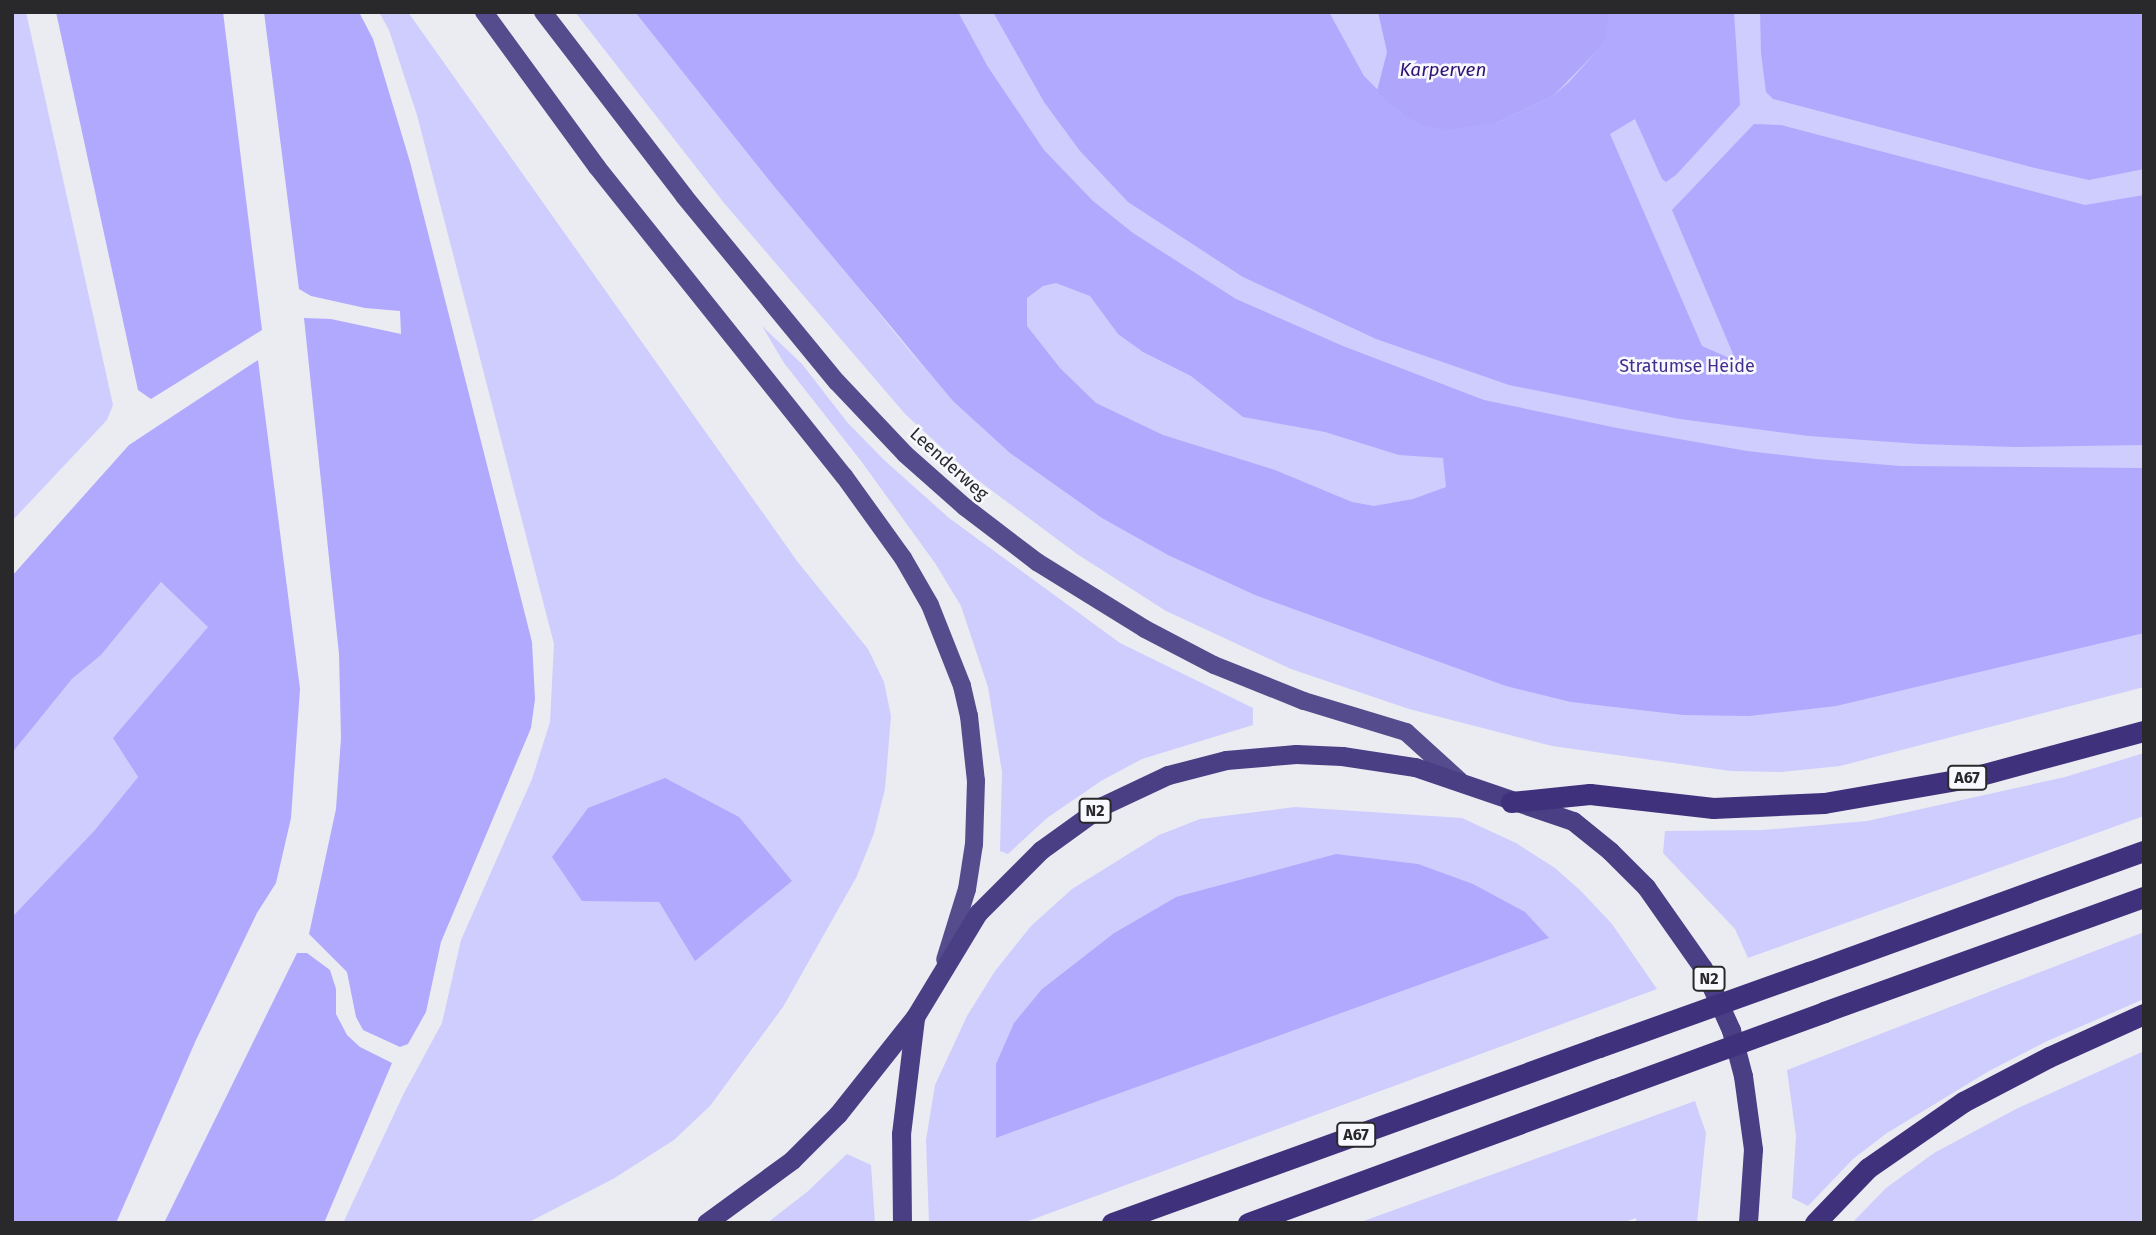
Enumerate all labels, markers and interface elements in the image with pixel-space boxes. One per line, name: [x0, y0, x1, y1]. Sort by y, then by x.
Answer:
water label: Karperven: [1400, 59, 1486, 81]
park label: Stratumse Heide: [1619, 355, 1755, 377]
street label: Leenderweg: [905, 423, 993, 505]
road number: A67: [1946, 765, 1988, 790]
road number: N2: [1078, 798, 1112, 824]
road number: N2: [1692, 967, 1726, 992]
road number: A67: [1335, 1122, 1377, 1148]

